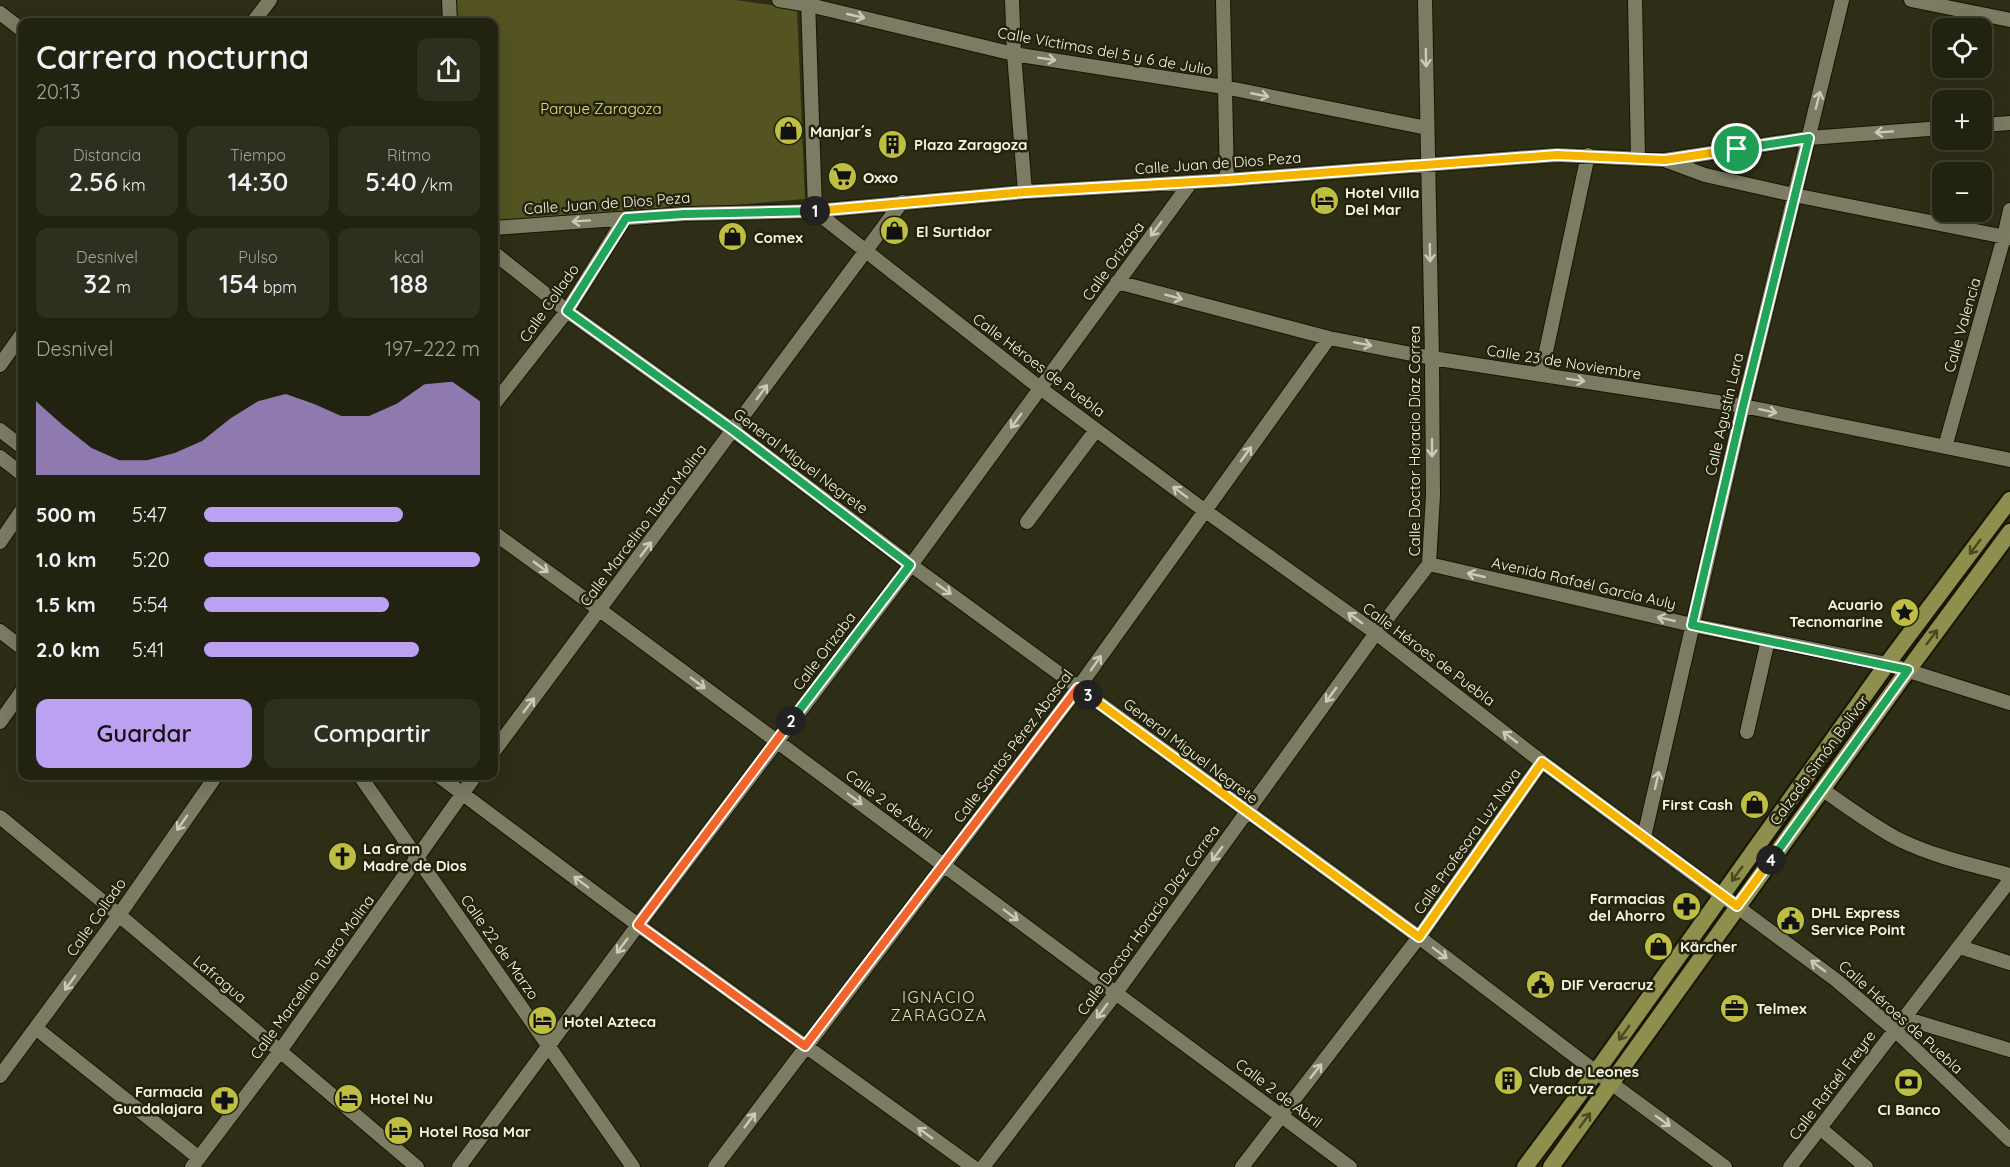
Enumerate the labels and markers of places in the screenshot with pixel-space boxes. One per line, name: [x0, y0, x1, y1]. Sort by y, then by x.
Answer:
shop icon: Manjar´s: [773, 115, 805, 147]
place label: Manjar´s: [810, 122, 872, 141]
pin: [1711, 123, 1762, 174]
building icon: Plaza Zaragoza: [877, 128, 909, 160]
place label: Plaza Zaragoza: [914, 135, 1027, 154]
supermarket icon: Oxxo: [826, 161, 858, 193]
place label: Oxxo: [863, 168, 898, 187]
place label: Hotel Villa Del Mar: [1345, 183, 1420, 219]
hotel icon: Hotel Villa Del Mar: [1308, 185, 1340, 217]
pin: 1: [800, 196, 830, 226]
shop icon: El Surtidor: [879, 215, 911, 247]
shop icon: Comex: [717, 221, 749, 253]
place label: El Surtidor: [916, 222, 993, 241]
place label: Comex: [754, 228, 803, 247]
place label: Acuario Tecnomarine: [1789, 595, 1883, 631]
place icon: Acuario Tecnomarine: [1888, 597, 1920, 629]
pin: 3: [1073, 680, 1103, 710]
pin: 2: [776, 706, 806, 736]
shop icon: First Cash: [1738, 788, 1770, 820]
place label: First Cash: [1662, 795, 1733, 814]
place label: La Gran Madre de Dios: [363, 839, 467, 875]
church icon: La Gran Madre de Dios: [326, 841, 358, 873]
pin: 4: [1756, 845, 1786, 875]
place label: Farmacias del Ahorro: [1589, 889, 1665, 925]
pharmacy icon: Farmacias del Ahorro: [1670, 891, 1702, 923]
place label: DHL Express Service Point: [1811, 903, 1906, 939]
public building icon: DHL Express Service Point: [1774, 905, 1806, 937]
shop icon: Kärcher: [1643, 930, 1675, 962]
place label: Kärcher: [1680, 937, 1738, 956]
public building icon: DIF Veracruz: [1524, 968, 1556, 1000]
place label: DIF Veracruz: [1561, 975, 1653, 994]
office icon: Telmex: [1719, 992, 1751, 1024]
place label: Telmex: [1756, 999, 1807, 1018]
hotel icon: Hotel Azteca: [527, 1005, 559, 1037]
place label: Hotel Azteca: [564, 1012, 656, 1031]
place label: Club de Leones Veracruz: [1529, 1062, 1639, 1098]
building icon: Club de Leones Veracruz: [1492, 1064, 1524, 1096]
bank icon: CI Banco: [1893, 1066, 1925, 1098]
place label: Farmacia Guadalajara: [113, 1082, 203, 1118]
hotel icon: Hotel Nu: [333, 1082, 365, 1114]
pharmacy icon: Farmacia Guadalajara: [208, 1084, 240, 1116]
place label: Hotel Nu: [370, 1089, 433, 1108]
place label: CI Banco: [1877, 1100, 1941, 1119]
hotel icon: Hotel Rosa Mar: [382, 1115, 414, 1147]
place label: Hotel Rosa Mar: [419, 1122, 532, 1141]

